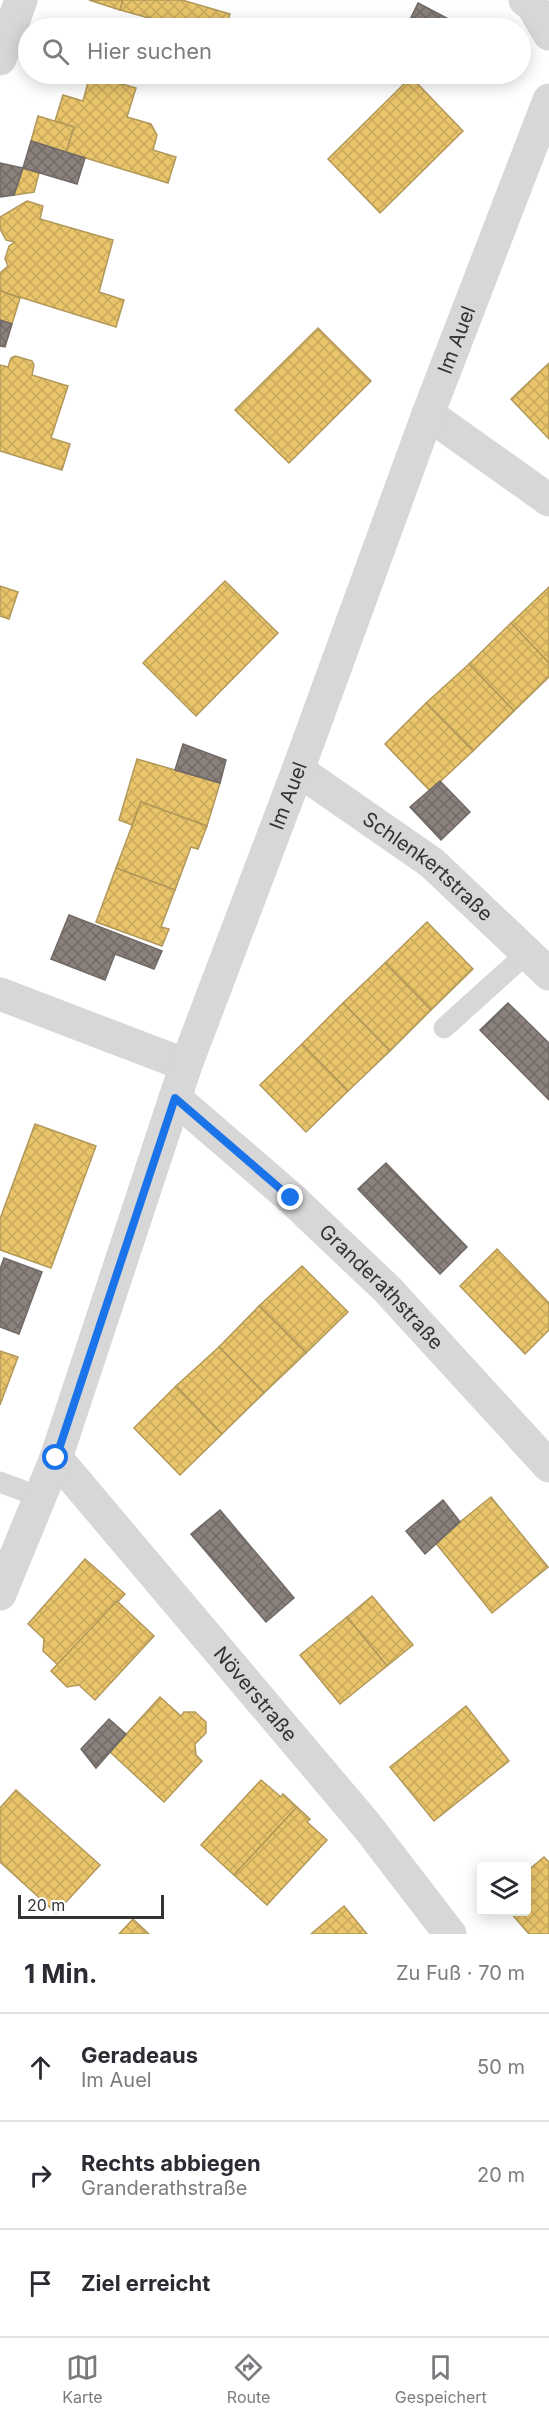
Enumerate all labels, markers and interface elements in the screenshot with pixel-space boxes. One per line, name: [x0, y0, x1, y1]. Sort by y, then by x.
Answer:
search box: [18, 18, 531, 84]
icon: search: [39, 35, 72, 68]
text: Hier suchen: [87, 38, 212, 64]
street label: Im Auel: [433, 303, 480, 377]
street label: Im Auel: [264, 759, 312, 833]
street label: Schlenkertstraße: [358, 807, 498, 926]
route end: [277, 1184, 303, 1210]
street label: Granderathstraße: [314, 1219, 448, 1354]
route start: [42, 1444, 68, 1470]
street label: Növerstraße: [209, 1642, 302, 1746]
map controls: [477, 1862, 531, 1916]
button: layers: [477, 1862, 531, 1916]
scale bar: [18, 1892, 164, 1920]
text: 20 m: [27, 1895, 65, 1915]
text: 1 Min.: [24, 1958, 98, 1989]
text: Zu Fuß · 70 m: [396, 1961, 525, 1985]
text: Geradeaus: [81, 2042, 198, 2068]
icon: ahead: [24, 2051, 57, 2084]
text: 50 m: [477, 2055, 525, 2079]
text: Im Auel: [81, 2068, 152, 2092]
text: Rechts abbiegen: [81, 2150, 261, 2176]
icon: right: [24, 2159, 57, 2192]
text: 20 m: [477, 2163, 525, 2187]
text: Granderathstraße: [81, 2176, 247, 2200]
icon: arrive: [24, 2267, 57, 2300]
text: Ziel erreicht: [81, 2270, 210, 2296]
tab: Karte: [62, 2351, 103, 2407]
tab: Route: [227, 2351, 270, 2407]
tab: Gespeichert: [395, 2351, 487, 2407]

